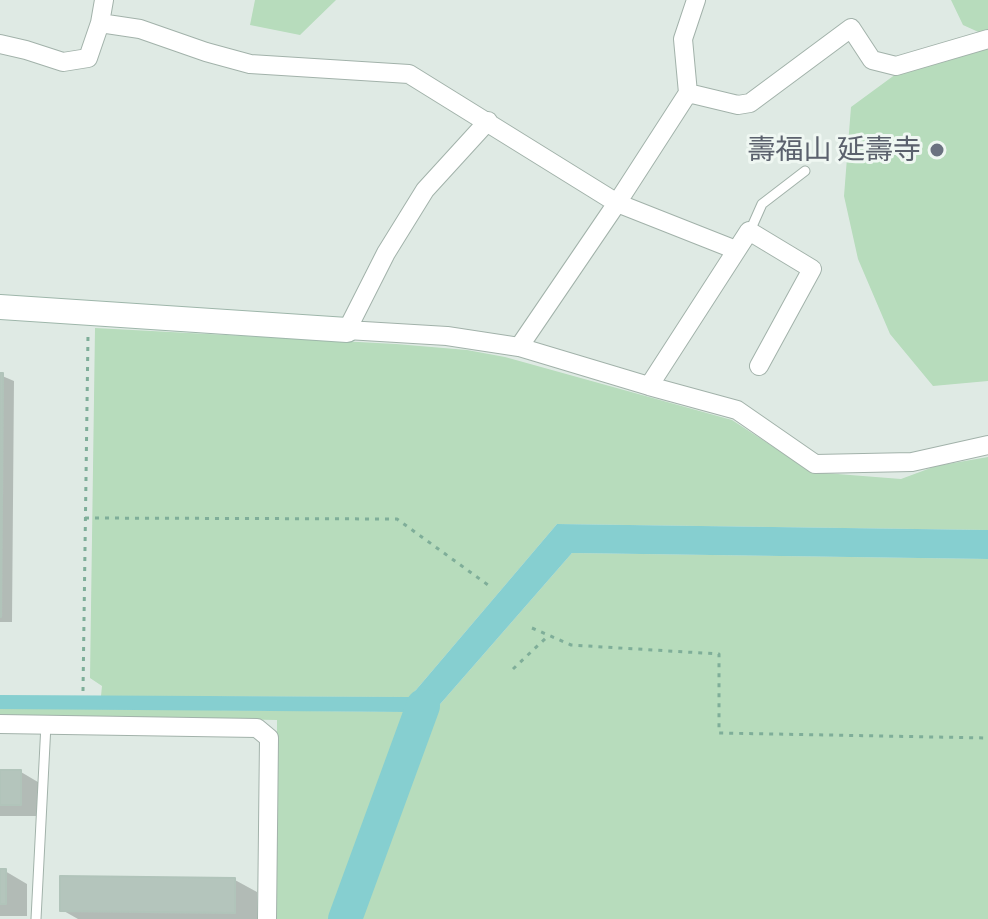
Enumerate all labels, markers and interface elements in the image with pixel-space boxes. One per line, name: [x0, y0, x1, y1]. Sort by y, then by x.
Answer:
place label: 壽福山 延壽寺: [747, 133, 921, 167]
marker: 壽福山 延壽寺: [928, 141, 946, 159]

